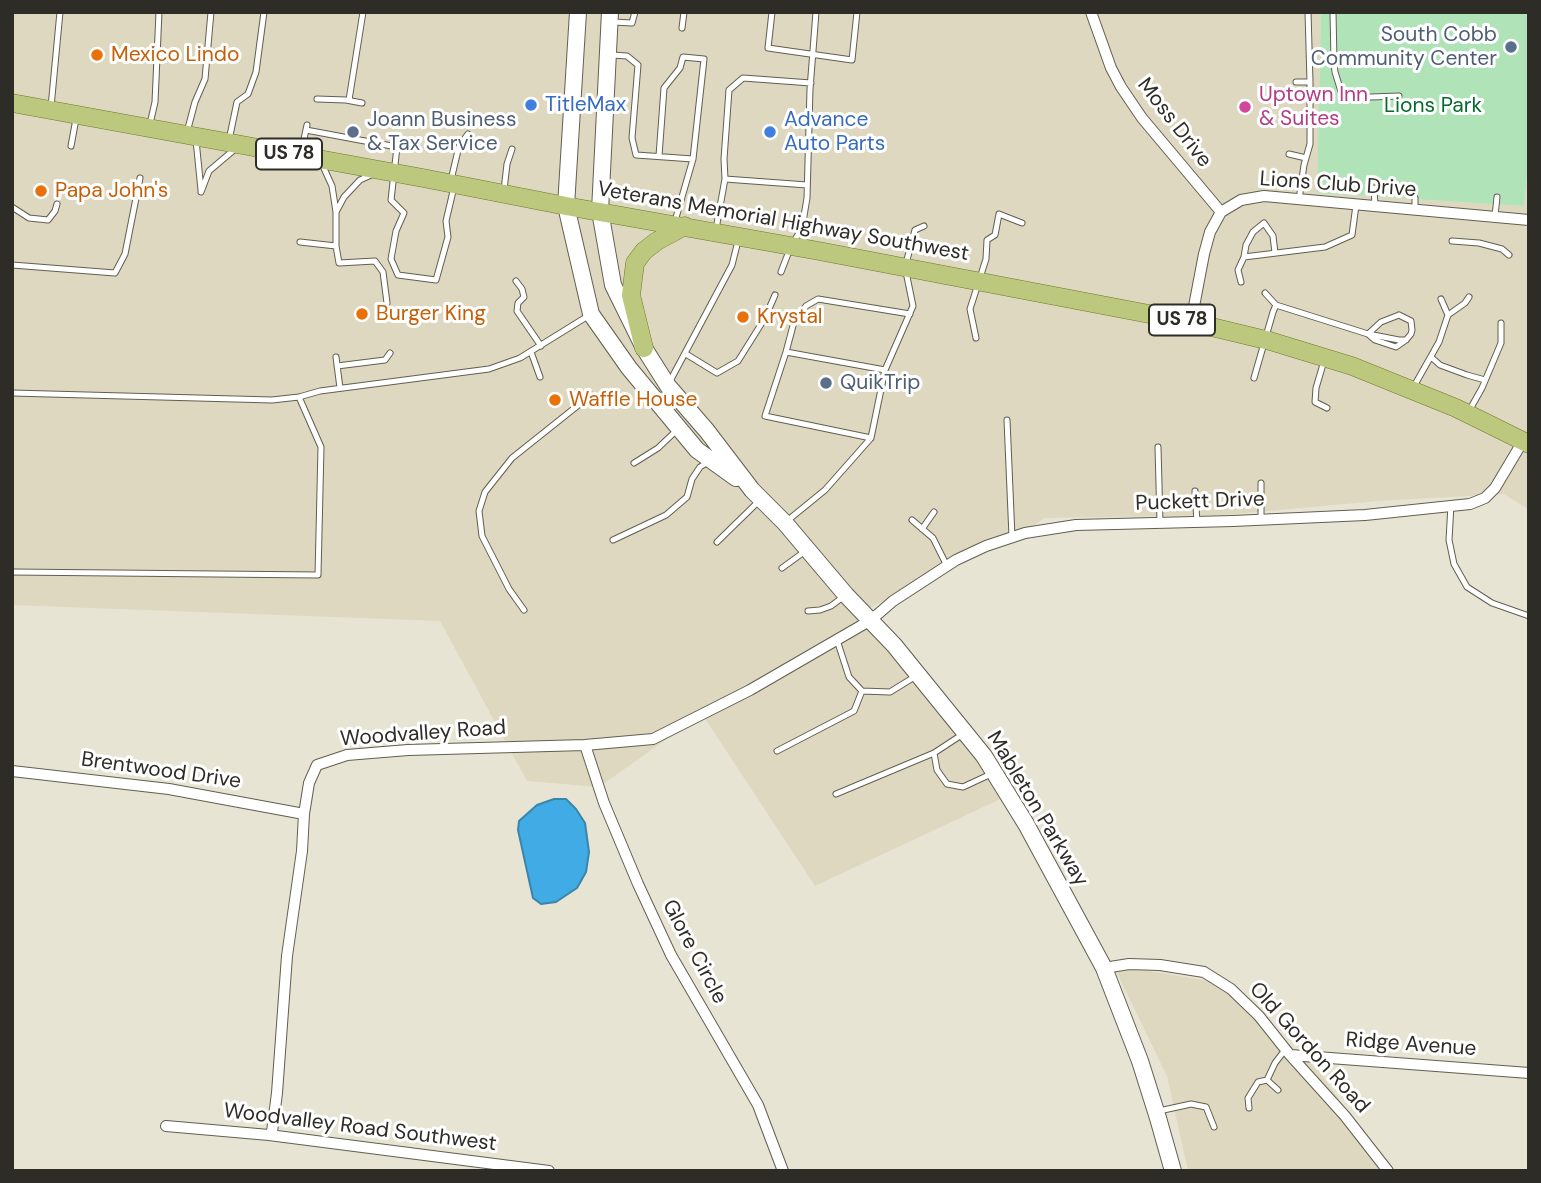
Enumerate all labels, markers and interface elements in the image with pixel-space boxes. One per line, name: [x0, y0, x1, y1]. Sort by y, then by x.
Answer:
place label: South Cobb Community Center: [1311, 22, 1497, 72]
marker: South Cobb Community Center: [1503, 39, 1519, 55]
place label: Mexico Lindo: [111, 42, 239, 68]
marker: Mexico Lindo: [89, 47, 105, 63]
street label: Moss Drive: [1131, 73, 1217, 173]
place label: Uptown Inn & Suites: [1259, 82, 1368, 132]
place label: TitleMax: [545, 92, 626, 118]
park label: Lions Park: [1384, 93, 1482, 119]
marker: TitleMax: [523, 97, 539, 113]
marker: Uptown Inn & Suites: [1237, 99, 1253, 115]
place label: Joann Business & Tax Service: [367, 107, 516, 157]
place label: Advance Auto Parts: [784, 107, 885, 157]
marker: Joann Business & Tax Service: [345, 124, 361, 140]
marker: Advance Auto Parts: [762, 124, 778, 140]
road number: US 78: [256, 138, 322, 170]
street label: Lions Club Drive: [1259, 167, 1417, 203]
street label: Veterans Memorial Highway Southwest: [595, 177, 971, 267]
place label: Papa John's: [55, 178, 168, 204]
marker: Papa John's: [33, 183, 49, 199]
place label: Burger King: [376, 301, 486, 327]
place label: Krystal: [757, 304, 823, 330]
road number: US 78: [1149, 304, 1215, 336]
marker: Burger King: [354, 306, 370, 322]
marker: Krystal: [735, 309, 751, 325]
place label: QuikTrip: [840, 370, 920, 396]
marker: QuikTrip: [818, 375, 834, 391]
place label: Waffle House: [569, 387, 697, 413]
marker: Waffle House: [547, 392, 563, 408]
street label: Puckett Drive: [1135, 487, 1265, 517]
street label: Woodvalley Road: [339, 716, 507, 752]
street label: Mableton Parkway: [981, 727, 1093, 891]
street label: Brentwood Drive: [79, 747, 243, 795]
street label: Glore Circle: [656, 896, 732, 1008]
street label: Old Gordon Road: [1244, 977, 1374, 1119]
street label: Ridge Avenue: [1345, 1028, 1477, 1062]
street label: Woodvalley Road Southwest: [222, 1099, 498, 1157]

